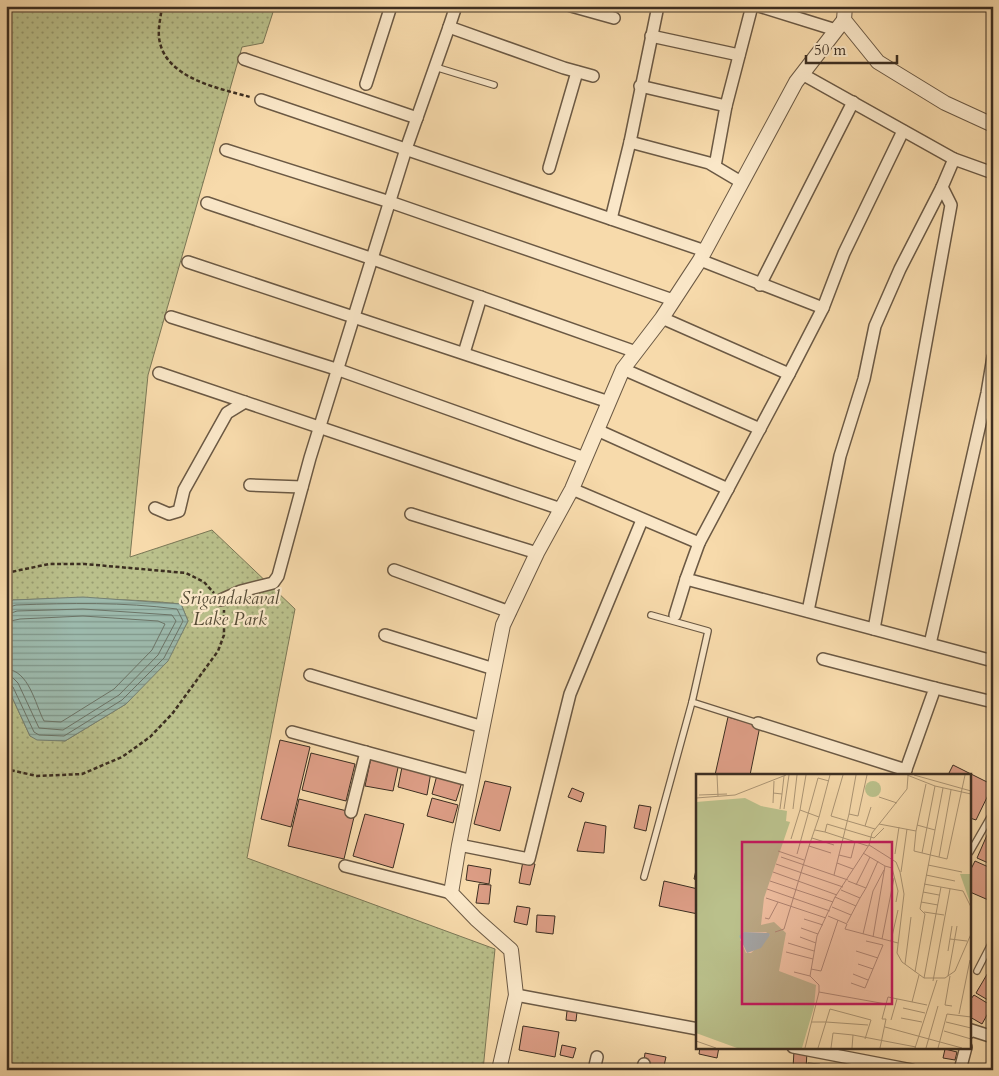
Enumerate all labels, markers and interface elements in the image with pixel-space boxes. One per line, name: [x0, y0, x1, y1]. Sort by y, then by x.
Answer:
scale bar: [806, 32, 898, 64]
text: 50 m: [814, 40, 846, 60]
park label: Srigandakaval Lake Park: [181, 586, 281, 632]
inset map: [696, 774, 972, 1048]

